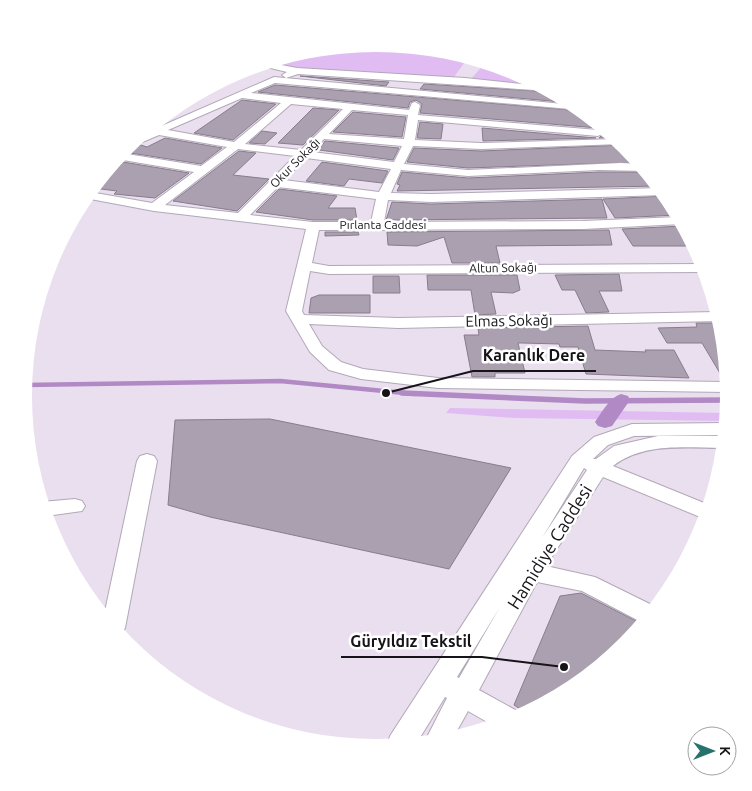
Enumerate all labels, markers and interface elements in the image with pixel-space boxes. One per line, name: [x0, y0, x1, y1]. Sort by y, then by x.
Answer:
street label: Okur Sokağı: [267, 135, 322, 190]
street label: Pırlanta Caddesi: [340, 218, 426, 231]
street label: Altun Sokağı: [469, 260, 537, 275]
street label: Elmas Sokağı: [465, 311, 553, 330]
callout: Karanlık Dere: [473, 340, 596, 371]
text: Karanlık Dere: [483, 346, 585, 364]
street label: Hamidiye Caddesi: [503, 481, 595, 612]
callout: Güryıldız Tekstil: [341, 626, 482, 657]
text: Güryıldız Tekstil: [350, 632, 472, 650]
north arrow: [687, 726, 737, 776]
text: K: [717, 746, 733, 756]

